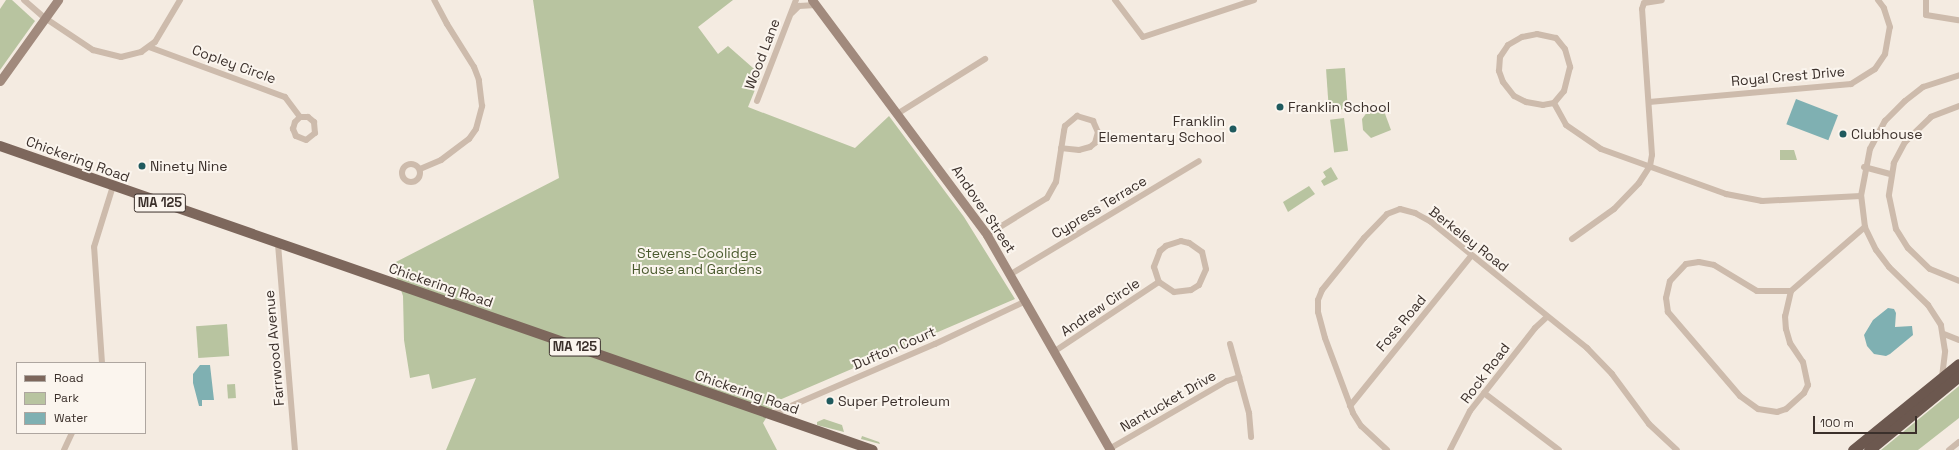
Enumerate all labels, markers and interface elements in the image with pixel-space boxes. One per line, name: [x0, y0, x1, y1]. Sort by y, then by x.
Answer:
street label: Wood Lane: [741, 16, 783, 92]
street label: Copley Circle: [190, 41, 278, 87]
street label: Royal Crest Drive: [1730, 63, 1846, 89]
place label: Franklin School: [1288, 99, 1390, 115]
marker: Franklin School: [1275, 102, 1285, 112]
place label: Franklin Elementary School: [1099, 113, 1225, 146]
marker: Franklin Elementary School: [1228, 124, 1238, 134]
place label: Clubhouse: [1851, 126, 1922, 142]
marker: Clubhouse: [1838, 129, 1848, 139]
street label: Chickering Road: [24, 132, 132, 186]
place label: Ninety Nine: [150, 158, 228, 174]
marker: Ninety Nine: [137, 161, 147, 171]
street label: Andover Street: [949, 162, 1019, 256]
street label: Cypress Terrace: [1048, 172, 1150, 242]
road number: MA 125: [133, 192, 187, 214]
street label: Berkeley Road: [1426, 203, 1512, 275]
park label: Stevens-Coolidge House and Gardens: [632, 245, 762, 278]
street label: Chickering Road: [387, 259, 495, 311]
street label: Andrew Circle: [1057, 274, 1143, 340]
street label: Farrwood Avenue: [261, 289, 287, 407]
street label: Foss Road: [1372, 291, 1430, 355]
street label: Dufton Court: [850, 323, 938, 373]
road number: MA 125: [548, 336, 602, 358]
street label: Rock Road: [1457, 339, 1513, 407]
legend: [16, 362, 146, 434]
street label: Chickering Road: [693, 366, 801, 418]
street label: Nantucket Drive: [1117, 367, 1219, 435]
text: Road: [54, 370, 83, 386]
text: Park: [54, 390, 79, 406]
place label: Super Petroleum: [838, 393, 950, 409]
marker: Super Petroleum: [825, 396, 835, 406]
scale bar: [1815, 408, 1919, 434]
text: Water: [54, 410, 88, 426]
text: 100 m: [1820, 415, 1854, 431]

